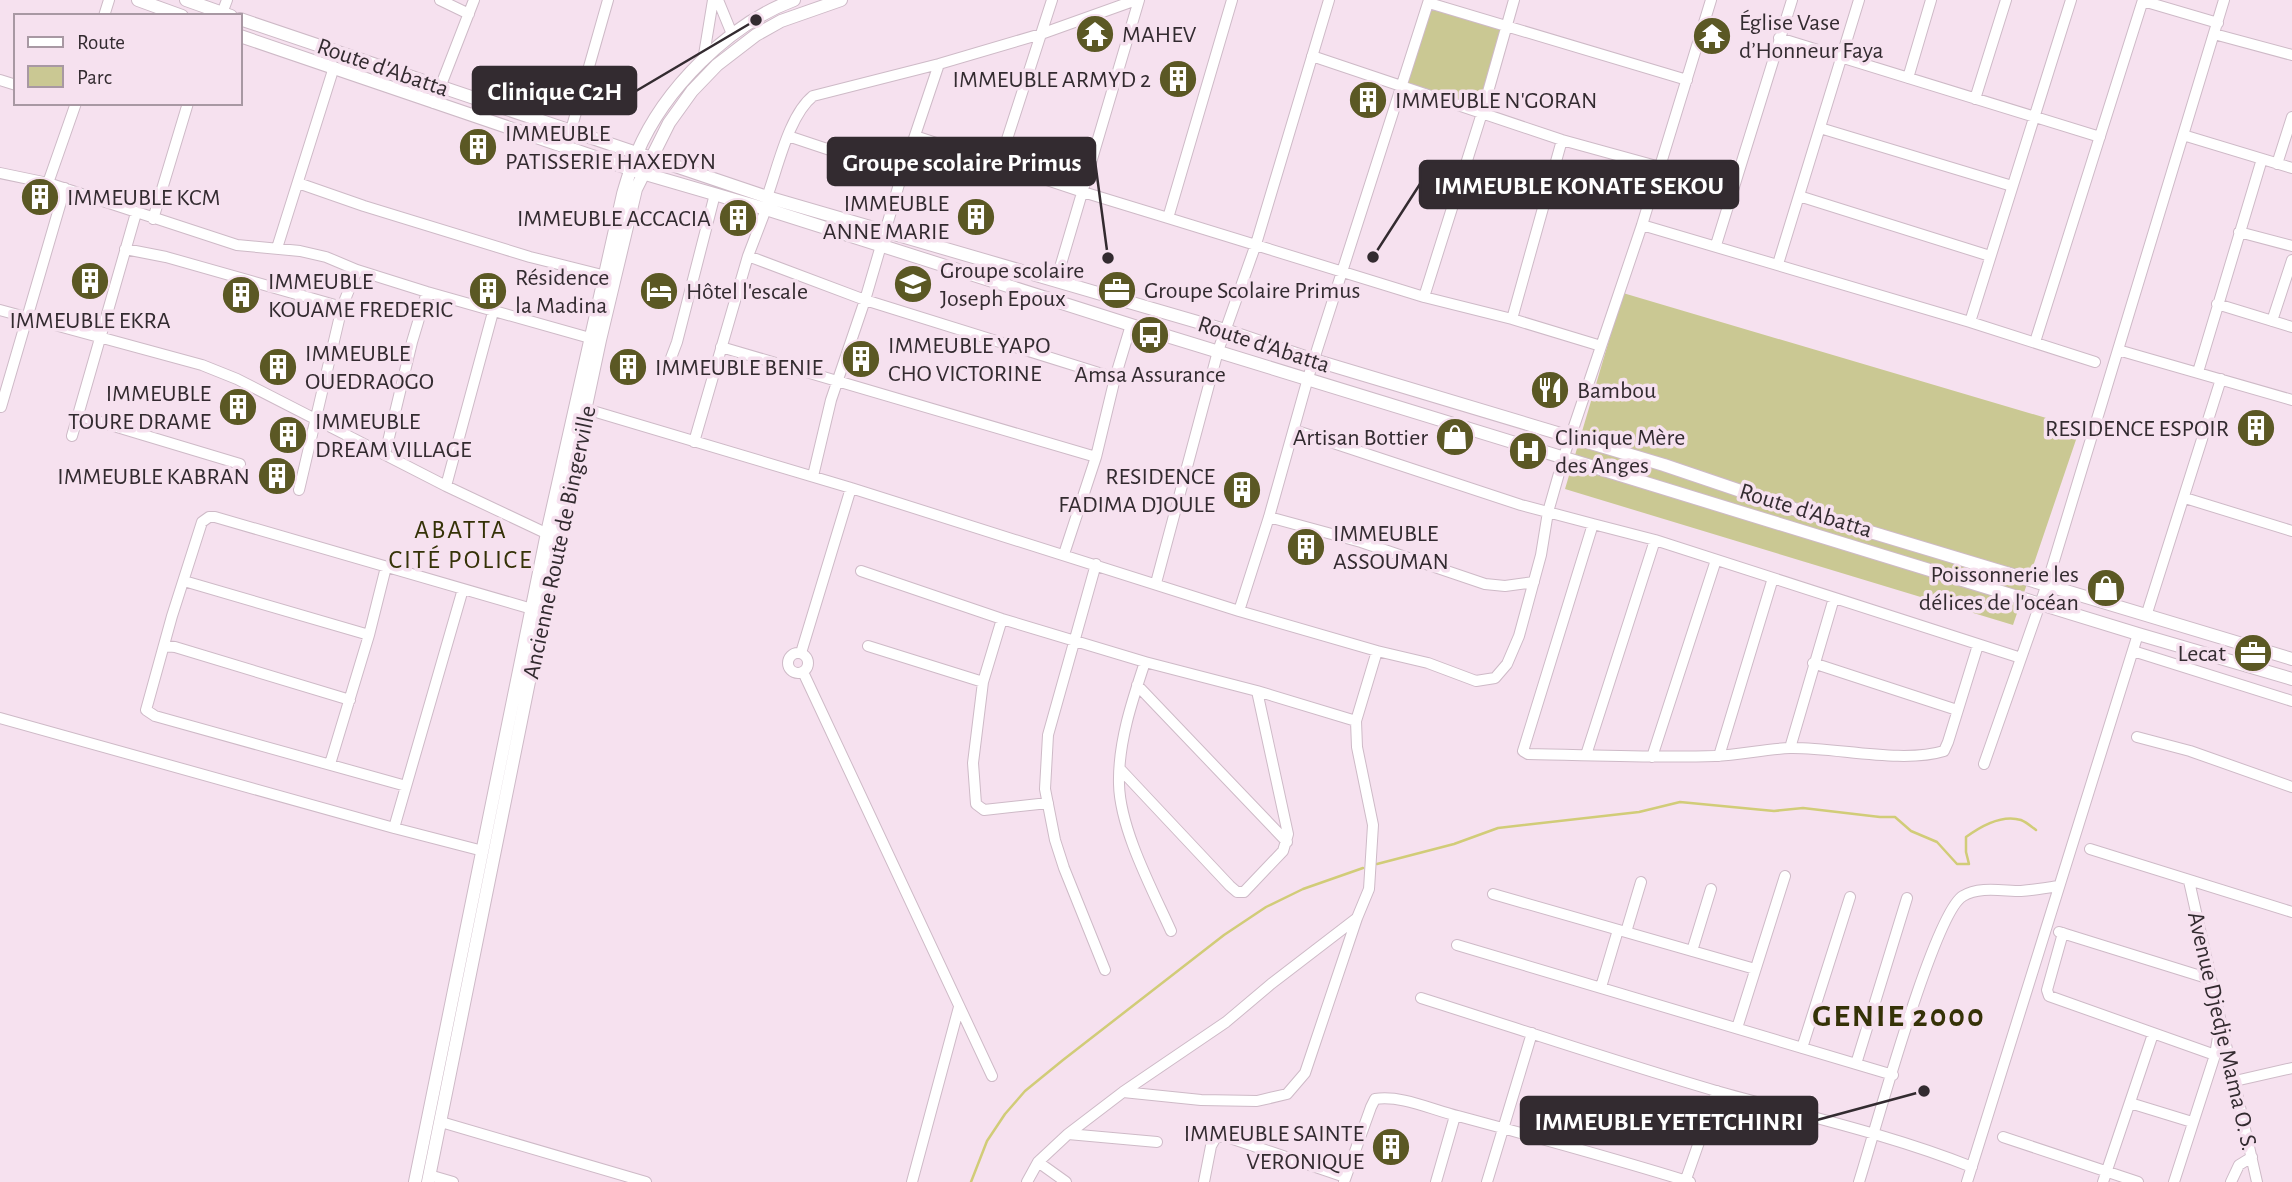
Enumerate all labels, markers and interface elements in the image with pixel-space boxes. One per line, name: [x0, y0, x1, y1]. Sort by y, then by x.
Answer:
place label: Église Vase d’Honneur Faya: [1739, 9, 1884, 63]
temple icon: MAHEV: [1074, 13, 1116, 55]
legend: [14, 14, 242, 105]
temple icon: Église Vase d’Honneur Faya: [1691, 15, 1733, 57]
place label: MAHEV: [1122, 23, 1197, 47]
text: Route: [77, 32, 125, 53]
street label: Route d'Abatta: [314, 34, 452, 102]
building icon: IMMEUBLE ARMYD 2: [1157, 58, 1199, 100]
text: Parc: [77, 67, 112, 88]
callout: Clinique C2H: [473, 67, 636, 114]
place label: IMMEUBLE ARMYD 2: [953, 68, 1151, 92]
text: Clinique C2H: [488, 79, 622, 105]
building icon: IMMEUBLE N'GORAN: [1347, 79, 1389, 121]
place label: IMMEUBLE N'GORAN: [1395, 89, 1598, 113]
place label: IMMEUBLE PATISSERIE HAXEDYN: [505, 122, 716, 174]
building icon: IMMEUBLE PATISSERIE HAXEDYN: [457, 126, 499, 168]
callout: Groupe scolaire Primus: [828, 138, 1095, 185]
text: Groupe scolaire Primus: [843, 150, 1081, 176]
callout: IMMEUBLE KONATE SEKOU: [1420, 161, 1738, 208]
text: IMMEUBLE KONATE SEKOU: [1434, 173, 1724, 199]
building icon: IMMEUBLE KCM: [19, 176, 61, 218]
place label: IMMEUBLE KCM: [67, 186, 220, 210]
place label: IMMEUBLE ANNE MARIE: [823, 192, 949, 244]
building icon: IMMEUBLE ANNE MARIE: [955, 196, 997, 238]
building icon: IMMEUBLE ACCACIA: [717, 197, 759, 239]
place label: IMMEUBLE ACCACIA: [517, 207, 711, 231]
place label: Groupe scolaire Joseph Epoux: [940, 259, 1084, 311]
building icon: IMMEUBLE EKRA: [69, 260, 111, 302]
school or university icon: Groupe scolaire Joseph Epoux: [892, 263, 934, 305]
place label: Résidence la Madina: [515, 266, 609, 318]
office icon: Groupe Scolaire Primus: [1096, 269, 1138, 311]
place label: IMMEUBLE KOUAME FREDERIC: [268, 270, 453, 322]
building icon: Résidence la Madina: [467, 270, 509, 312]
hotel icon: Hôtel l'escale: [638, 270, 680, 312]
building icon: IMMEUBLE KOUAME FREDERIC: [220, 274, 262, 316]
place label: Groupe Scolaire Primus: [1144, 279, 1360, 303]
place label: Hôtel l'escale: [686, 280, 808, 304]
place label: IMMEUBLE EKRA: [9, 309, 171, 333]
street label: Route d'Abatta: [1195, 312, 1333, 378]
bus stop icon: Amsa Assurance: [1129, 314, 1171, 356]
place label: IMMEUBLE YAPO CHO VICTORINE: [888, 334, 1050, 386]
building icon: IMMEUBLE YAPO CHO VICTORINE: [840, 338, 882, 380]
place label: IMMEUBLE OUEDRAOGO: [305, 342, 434, 394]
building icon: IMMEUBLE OUEDRAOGO: [257, 346, 299, 388]
building icon: IMMEUBLE BENIE: [607, 346, 649, 388]
place label: IMMEUBLE BENIE: [655, 356, 824, 380]
place label: Amsa Assurance: [1074, 363, 1226, 387]
restaurant icon: Bambou: [1529, 369, 1571, 411]
place label: Bambou: [1577, 379, 1656, 403]
place label: IMMEUBLE TOURE DRAME: [68, 382, 211, 434]
building icon: IMMEUBLE TOURE DRAME: [217, 386, 259, 428]
street label: Ancienne Route de Bingerville: [519, 403, 601, 681]
building icon: RESIDENCE ESPOIR: [2235, 407, 2277, 449]
place label: IMMEUBLE DREAM VILLAGE: [315, 410, 472, 462]
building icon: IMMEUBLE DREAM VILLAGE: [267, 414, 309, 456]
shop icon: Artisan Bottier: [1434, 416, 1476, 458]
place label: RESIDENCE ESPOIR: [2045, 417, 2229, 441]
place label: Artisan Bottier: [1293, 426, 1428, 450]
place label: Clinique Mère des Anges: [1555, 426, 1685, 478]
hospital icon: Clinique Mère des Anges: [1507, 430, 1549, 472]
building icon: IMMEUBLE KABRAN: [256, 455, 298, 497]
place label: IMMEUBLE KABRAN: [57, 465, 250, 489]
place label: RESIDENCE FADIMA DJOULE: [1058, 465, 1215, 517]
building icon: RESIDENCE FADIMA DJOULE: [1221, 469, 1263, 511]
street label: Route d'Abatta: [1736, 479, 1875, 543]
district label: ABATTA CITÉ POLICE: [388, 517, 534, 573]
place label: IMMEUBLE ASSOUMAN: [1333, 522, 1449, 574]
building icon: IMMEUBLE ASSOUMAN: [1285, 526, 1327, 568]
place label: Poissonnerie les délices de l'océan: [1919, 563, 2079, 615]
shop icon: Poissonnerie les délices de l'océan: [2085, 567, 2127, 609]
office icon: Lecat: [2232, 632, 2274, 674]
place label: Lecat: [2178, 642, 2226, 666]
street label: Avenue Djedje Mama O. S.: [2183, 910, 2261, 1153]
district label: GENIE 2000: [1812, 1000, 1986, 1032]
callout: IMMEUBLE YETETCHINRI: [1521, 1097, 1817, 1144]
text: IMMEUBLE YETETCHINRI: [1535, 1109, 1803, 1135]
place label: IMMEUBLE SAINTE VERONIQUE: [1184, 1122, 1364, 1174]
building icon: IMMEUBLE SAINTE VERONIQUE: [1370, 1126, 1412, 1168]

